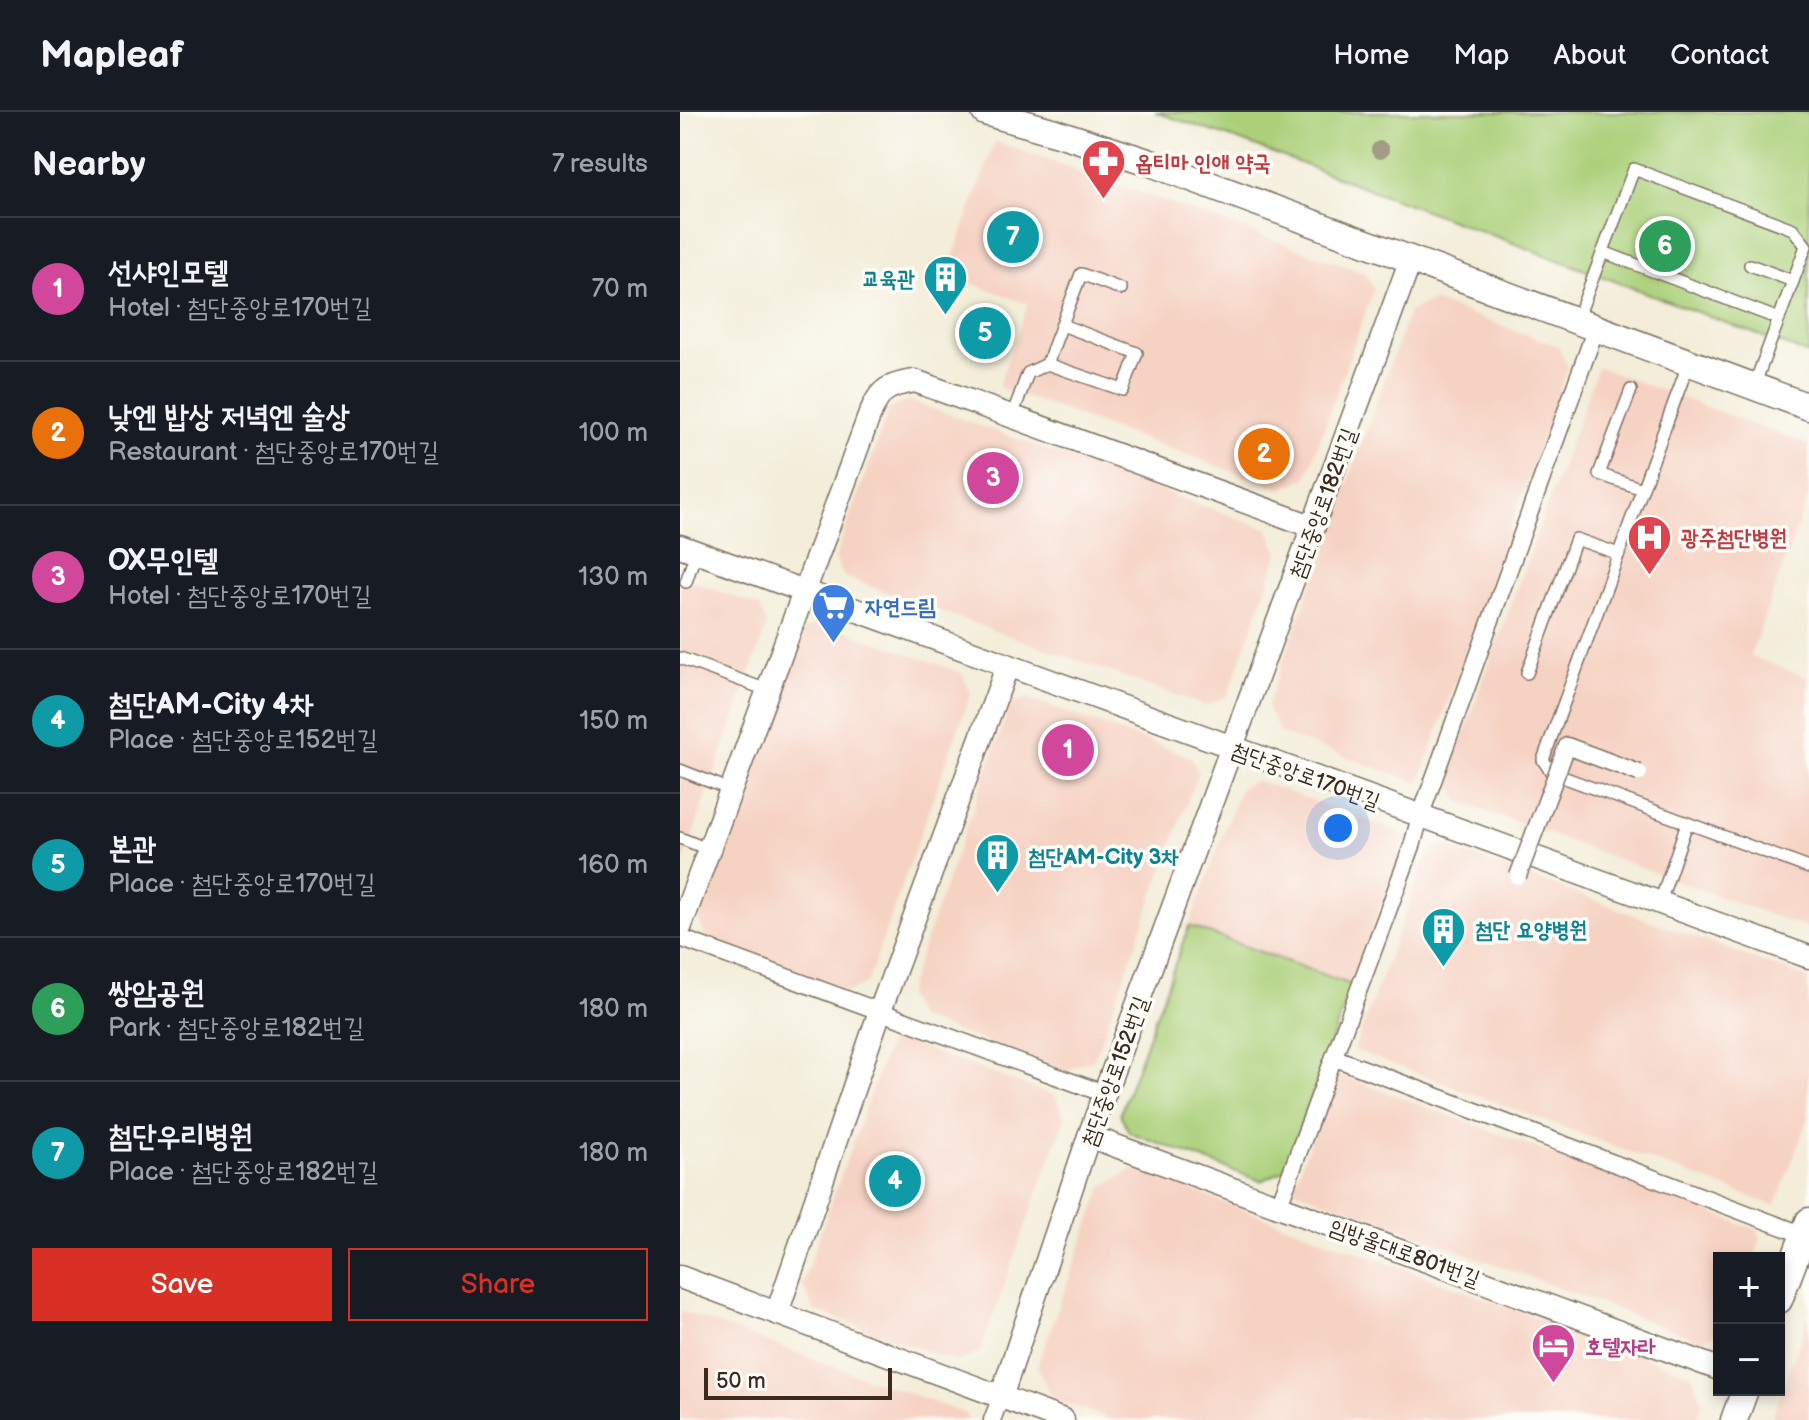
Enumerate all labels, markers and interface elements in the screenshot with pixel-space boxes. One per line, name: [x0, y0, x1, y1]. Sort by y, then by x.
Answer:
text: Mapleaf: [40, 33, 184, 78]
text: Home: [1333, 39, 1409, 72]
text: Map: [1453, 39, 1510, 72]
text: About: [1554, 39, 1626, 72]
text: Contact: [1670, 39, 1769, 72]
pharmacy icon: 옵티마 인애 약국: [1080, 138, 1128, 201]
text: Nearby: [32, 144, 146, 185]
text: 7 results: [552, 149, 648, 180]
place label: 옵티마 인애 약국: [1135, 150, 1271, 177]
pin: 7: [987, 207, 1039, 267]
pin: 6: [1639, 216, 1691, 276]
building icon: 교육관: [922, 254, 970, 317]
text: 선샤인모텔: [108, 255, 229, 291]
place label: 교육관: [862, 266, 915, 293]
text: 1: [53, 274, 63, 305]
text: 70 m: [591, 274, 648, 305]
text: Hotel · 첨단중앙로170번길: [108, 293, 371, 324]
pin: 5: [959, 303, 1011, 363]
text: 낮엔 밥상 저녁엔 술상: [108, 399, 350, 435]
text: 2: [50, 418, 66, 449]
text: 100 m: [579, 418, 648, 449]
pin: 2: [1238, 424, 1290, 484]
street label: 첨단중앙로182번길: [1284, 424, 1363, 582]
text: Restaurant · 첨단중앙로170번길: [108, 437, 439, 468]
pin: 3: [967, 448, 1019, 508]
hospital icon: 광주첨단병원: [1626, 513, 1674, 576]
place label: 광주첨단병원: [1681, 525, 1787, 552]
text: OX무인텔: [108, 543, 218, 579]
text: 3: [50, 562, 66, 593]
text: 130 m: [578, 562, 648, 593]
text: Hotel · 첨단중앙로170번길: [108, 581, 371, 612]
supermarket icon: 자연드림: [810, 582, 858, 645]
place label: 자연드림: [865, 594, 936, 621]
text: 첨단AM-City 4차: [108, 687, 314, 723]
text: 4: [50, 706, 66, 737]
text: 150 m: [579, 706, 648, 737]
pin: 1: [1042, 720, 1094, 780]
text: Place · 첨단중앙로152번길: [108, 725, 378, 756]
street label: 첨단중앙로170번길: [1227, 737, 1384, 816]
your location: [1318, 808, 1358, 848]
text: 본관: [108, 831, 156, 867]
building icon: 첨단AM-City 3차: [973, 832, 1021, 895]
place label: 첨단AM-City 3차: [1028, 844, 1179, 871]
text: 5: [50, 850, 66, 881]
text: 160 m: [578, 850, 648, 881]
text: Place · 첨단중앙로170번길: [108, 869, 375, 900]
building icon: 첨단 요양병원: [1420, 905, 1468, 968]
place label: 첨단 요양병원: [1475, 917, 1587, 944]
text: 쌍암공원: [108, 975, 205, 1011]
street label: 첨단중앙로152번길: [1076, 992, 1155, 1150]
text: 6: [50, 994, 66, 1025]
text: 180 m: [579, 994, 648, 1025]
text: Park · 첨단중앙로182번길: [108, 1013, 364, 1044]
text: 첨단우리병원: [108, 1119, 253, 1155]
text: 7: [51, 1138, 65, 1169]
text: 180 m: [579, 1138, 648, 1169]
pin: 4: [869, 1151, 921, 1211]
text: Place · 첨단중앙로182번길: [108, 1157, 378, 1188]
street label: 임방울대로801번길: [1326, 1214, 1484, 1293]
button: Save: [32, 1248, 332, 1321]
button: Share: [348, 1248, 648, 1321]
map controls: [1713, 1252, 1785, 1396]
button: +: [1713, 1252, 1785, 1324]
hotel icon: 호텔자라: [1530, 1322, 1578, 1385]
button: −: [1713, 1324, 1785, 1396]
place label: 호텔자라: [1585, 1334, 1656, 1361]
scale bar: [704, 1364, 892, 1400]
text: 50 m: [716, 1368, 766, 1395]

